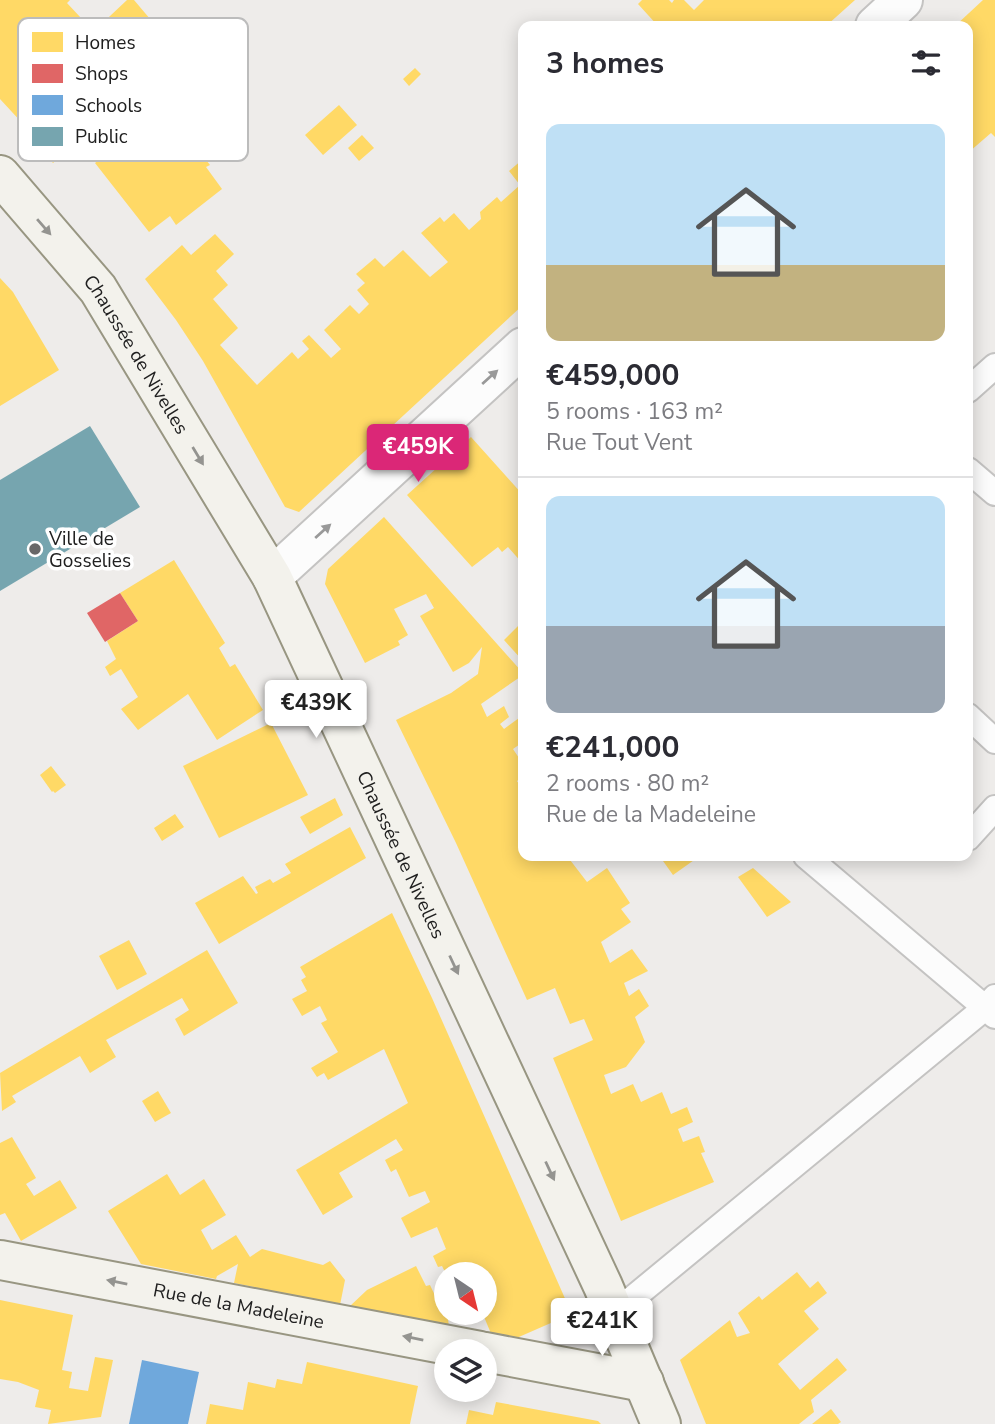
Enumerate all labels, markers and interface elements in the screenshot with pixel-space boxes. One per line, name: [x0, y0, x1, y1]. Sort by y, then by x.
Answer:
legend: [18, 18, 248, 161]
text: Homes: [75, 30, 136, 56]
text: 3 homes: [546, 43, 664, 84]
icon: filters: [907, 44, 945, 82]
text: Shops: [75, 61, 128, 87]
text: Schools: [75, 93, 142, 119]
text: Public: [75, 124, 128, 150]
icon: home: [683, 169, 809, 295]
one-way arrow: [36, 218, 52, 236]
street label: Chaussée de Nivelles: [77, 269, 195, 439]
text: €459,000: [546, 355, 679, 396]
one-way arrow: [482, 370, 499, 386]
text: 5 rooms · 163 m²: [546, 396, 723, 427]
pin: €459K: [369, 424, 467, 484]
text: Rue Tout Vent: [546, 427, 692, 458]
text: €459K: [383, 431, 453, 462]
one-way arrow: [192, 446, 205, 465]
one-way arrow: [314, 524, 331, 539]
place label: Ville de Gosselies: [48, 526, 131, 574]
marker: Ville de Gosselies: [27, 541, 43, 557]
icon: home: [683, 541, 809, 667]
pin: €439K: [267, 680, 365, 740]
text: €439K: [281, 687, 351, 718]
text: €241,000: [546, 727, 679, 768]
street label: Chaussée de Nivelles: [350, 767, 451, 943]
text: 2 rooms · 80 m²: [546, 768, 709, 799]
text: Rue de la Madeleine: [546, 799, 756, 830]
one-way arrow: [448, 955, 459, 975]
one-way arrow: [544, 1161, 556, 1181]
north arrow: [434, 1262, 497, 1325]
map controls: [434, 1262, 497, 1402]
one-way arrow: [106, 1276, 128, 1287]
street label: Rue de la Madeleine: [151, 1277, 326, 1335]
pin: €241K: [553, 1298, 651, 1358]
text: €241K: [567, 1305, 637, 1336]
one-way arrow: [402, 1333, 424, 1344]
button: layers: [434, 1339, 497, 1402]

